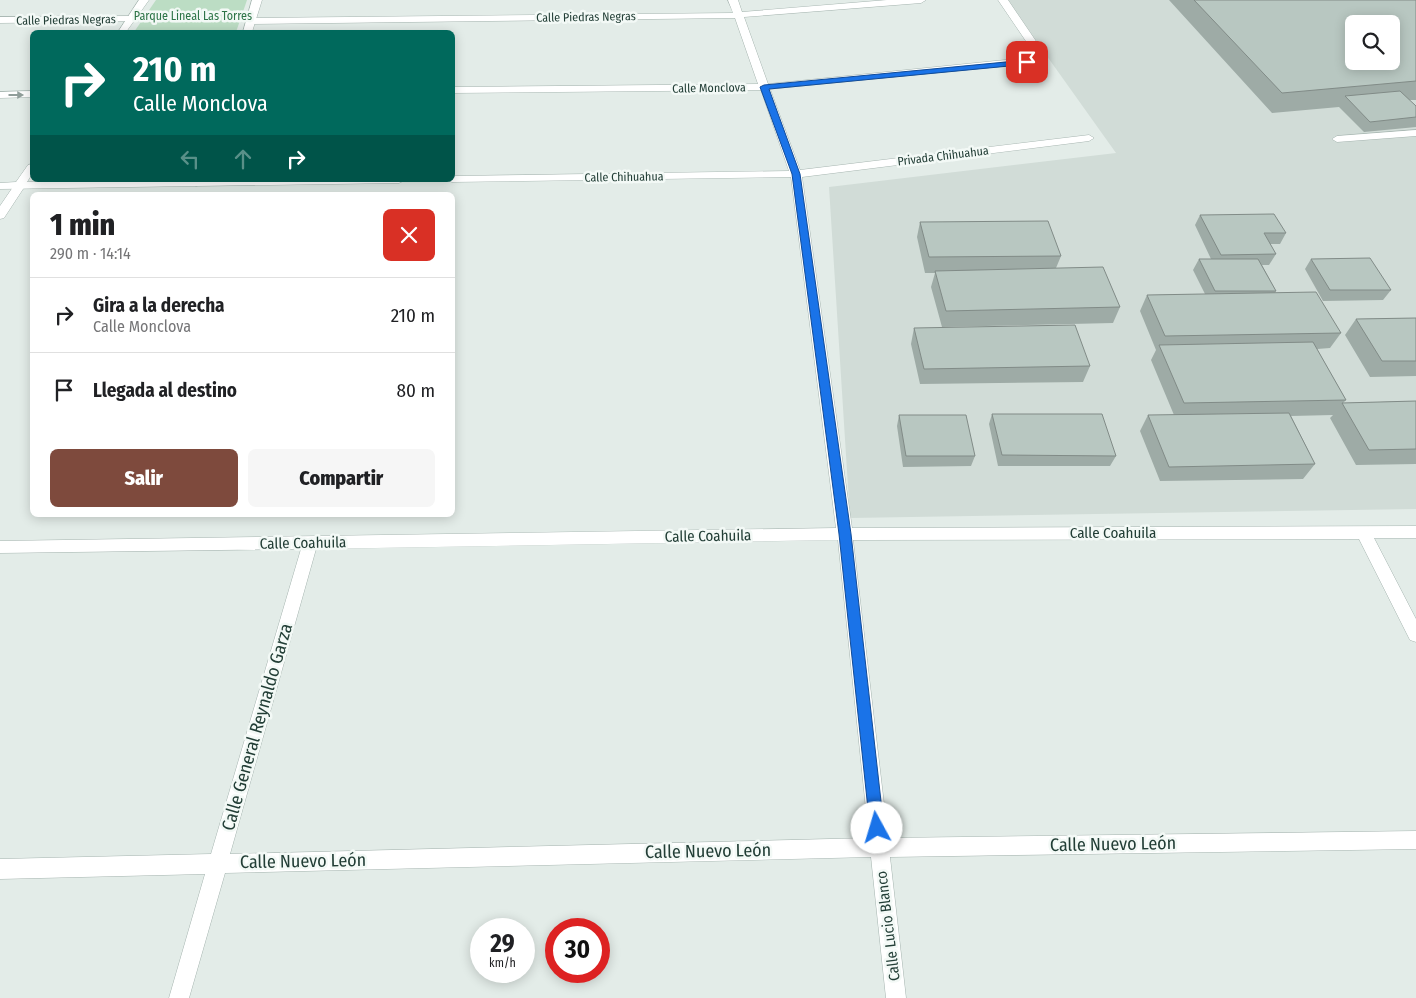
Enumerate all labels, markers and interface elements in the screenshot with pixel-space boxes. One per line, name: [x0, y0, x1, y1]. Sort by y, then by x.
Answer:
park label: Parque Lineal Las Torres: [134, 9, 252, 23]
street label: Calle Piedras Negras: [536, 9, 636, 25]
street label: Calle Piedras Negras: [16, 12, 116, 28]
map controls: [1345, 15, 1400, 70]
button: search: [1345, 15, 1400, 70]
pin: [1006, 41, 1048, 83]
text: 210 m: [133, 48, 217, 90]
icon: arrive: [1013, 48, 1041, 76]
icon: right: [50, 50, 115, 115]
street label: Calle Monclova: [672, 80, 746, 96]
text: Calle Monclova: [133, 90, 268, 117]
one-way arrow: [9, 91, 25, 99]
street label: Privada Chihuahua: [897, 143, 989, 169]
icon: left: [176, 145, 204, 173]
icon: ahead: [229, 145, 257, 173]
icon: right: [282, 145, 310, 173]
street label: Calle Chihuahua: [584, 169, 664, 185]
text: 1 min: [50, 207, 115, 243]
button: close: [383, 209, 435, 261]
text: 290 m · 14:14: [50, 244, 131, 263]
text: Gira a la derecha: [93, 294, 225, 317]
icon: right: [50, 301, 78, 329]
text: 210 m: [391, 304, 435, 327]
text: Calle Monclova: [93, 317, 191, 336]
icon: arrive: [50, 376, 78, 404]
text: Llegada al destino: [93, 379, 237, 402]
text: 80 m: [397, 379, 435, 402]
button: Salir: [50, 449, 238, 507]
button: Compartir: [248, 449, 435, 507]
street label: Calle Coahuila: [1070, 524, 1156, 542]
street label: Calle Coahuila: [665, 526, 751, 546]
street label: Calle Coahuila: [260, 533, 346, 553]
street label: Calle General Reynaldo Garza: [217, 621, 297, 833]
position arrow: [850, 801, 902, 853]
street label: Calle Nuevo León: [1050, 832, 1176, 856]
street label: Calle Nuevo León: [645, 839, 771, 863]
street label: Calle Nuevo León: [240, 849, 366, 873]
street label: Calle Lucio Blanco: [872, 870, 904, 982]
speed limit sign: 30: [545, 918, 610, 983]
text: 29: [490, 929, 515, 959]
text: km/h: [489, 956, 516, 970]

